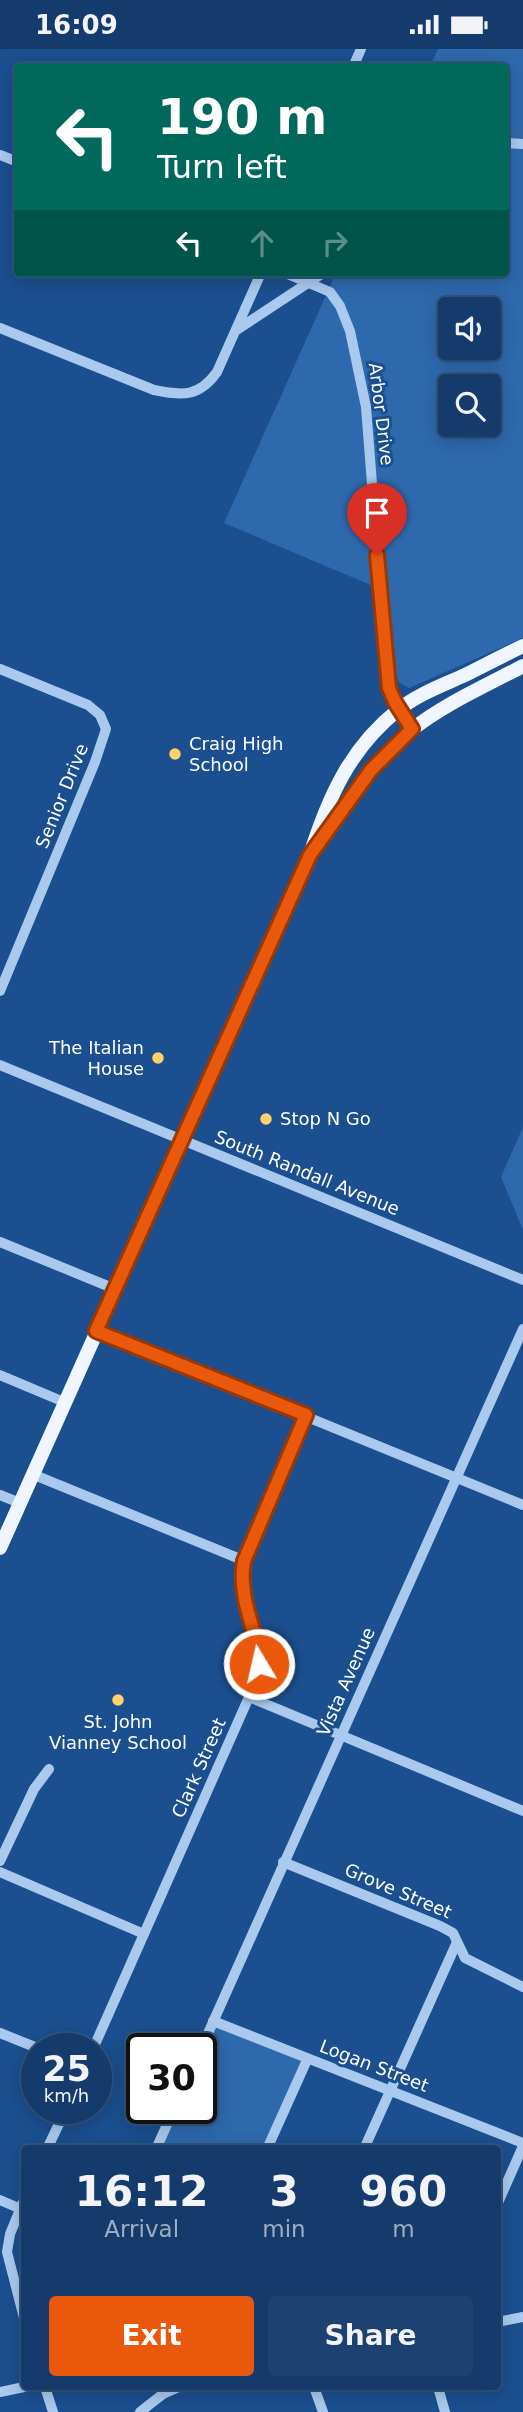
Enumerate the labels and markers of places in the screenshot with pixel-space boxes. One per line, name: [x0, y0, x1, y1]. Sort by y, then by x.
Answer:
pin: [347, 483, 407, 555]
place label: Craig High School: [189, 733, 284, 775]
marker: Craig High School: [167, 746, 183, 762]
place label: The Italian House: [48, 1037, 144, 1079]
marker: The Italian House: [150, 1050, 166, 1066]
place label: Stop N Go: [280, 1108, 371, 1129]
marker: Stop N Go: [258, 1111, 274, 1127]
marker: St. John Vianney School: [110, 1692, 126, 1708]
place label: St. John Vianney School: [49, 1711, 187, 1753]

